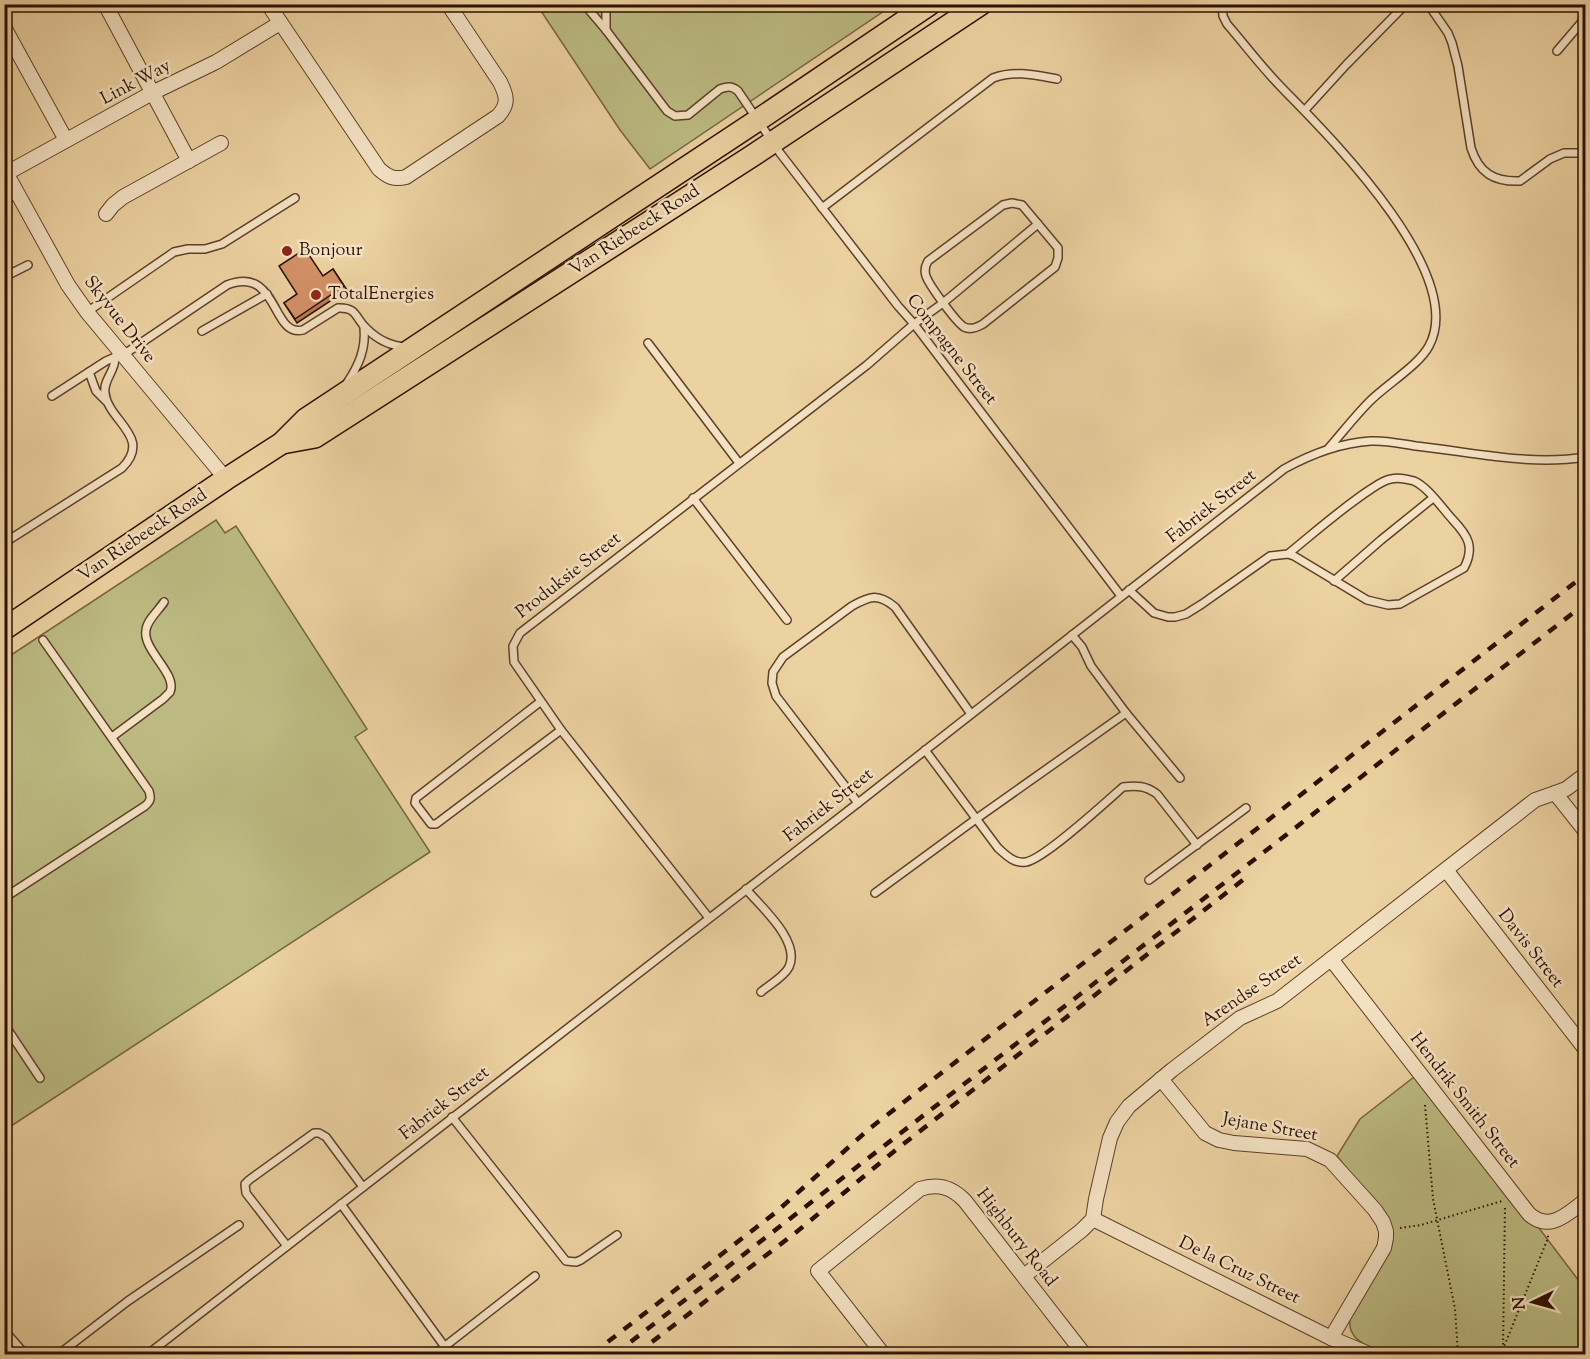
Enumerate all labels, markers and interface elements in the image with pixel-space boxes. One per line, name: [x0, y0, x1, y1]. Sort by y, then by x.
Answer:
street label: Link Way: [96, 54, 176, 112]
street label: Van Riebeeck Road: [565, 179, 705, 283]
place label: Bonjour: [299, 238, 363, 264]
marker: Bonjour: [280, 244, 294, 258]
street label: Skyvue Drive: [77, 271, 161, 369]
place label: TotalEnergies: [328, 282, 434, 308]
marker: TotalEnergies: [309, 288, 323, 302]
street label: Compagne Street: [899, 289, 1003, 411]
street label: Fabriek Street: [1161, 464, 1263, 550]
street label: Van Riebeeck Road: [73, 483, 213, 589]
street label: Produksie Street: [511, 527, 627, 625]
street label: Fabriek Street: [778, 763, 880, 849]
street label: Davis Street: [1491, 904, 1569, 994]
street label: Arendse Street: [1197, 948, 1307, 1034]
street label: Hendrik Smith Street: [1403, 1027, 1525, 1175]
street label: Fabriek Street: [394, 1061, 496, 1147]
street label: Jejane Street: [1220, 1107, 1320, 1149]
street label: Highbury Road: [969, 1183, 1063, 1293]
street label: De la Cruz Street: [1174, 1230, 1304, 1312]
north arrow: [1503, 1272, 1563, 1332]
text: N: [1509, 1296, 1533, 1310]

